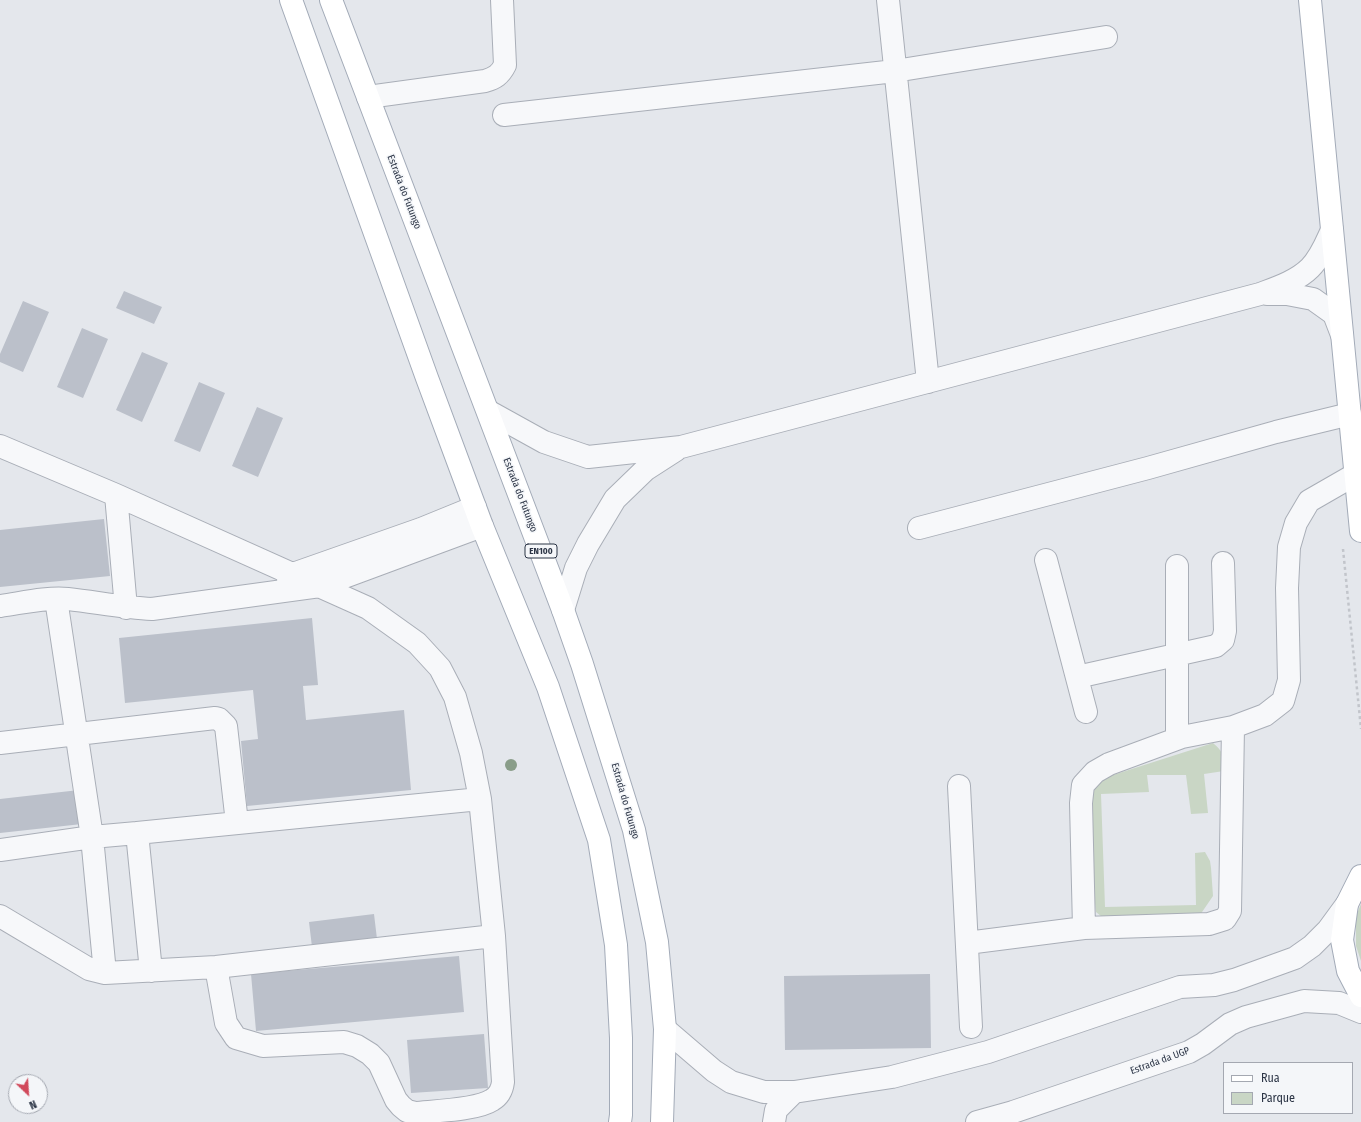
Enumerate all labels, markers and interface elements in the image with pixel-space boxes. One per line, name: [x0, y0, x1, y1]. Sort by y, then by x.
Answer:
street label: Estrada do Futungo: [384, 153, 424, 231]
street label: Estrada do Futungo: [500, 456, 540, 534]
road number: EN100: [525, 544, 557, 558]
street label: Estrada do Futungo: [608, 762, 642, 840]
street label: Estrada da UGP: [1129, 1045, 1191, 1077]
legend: [1223, 1062, 1353, 1114]
text: Rua: [1261, 1071, 1280, 1085]
north arrow: [8, 1074, 48, 1114]
text: Parque: [1261, 1091, 1295, 1105]
text: N: [27, 1097, 39, 1112]

